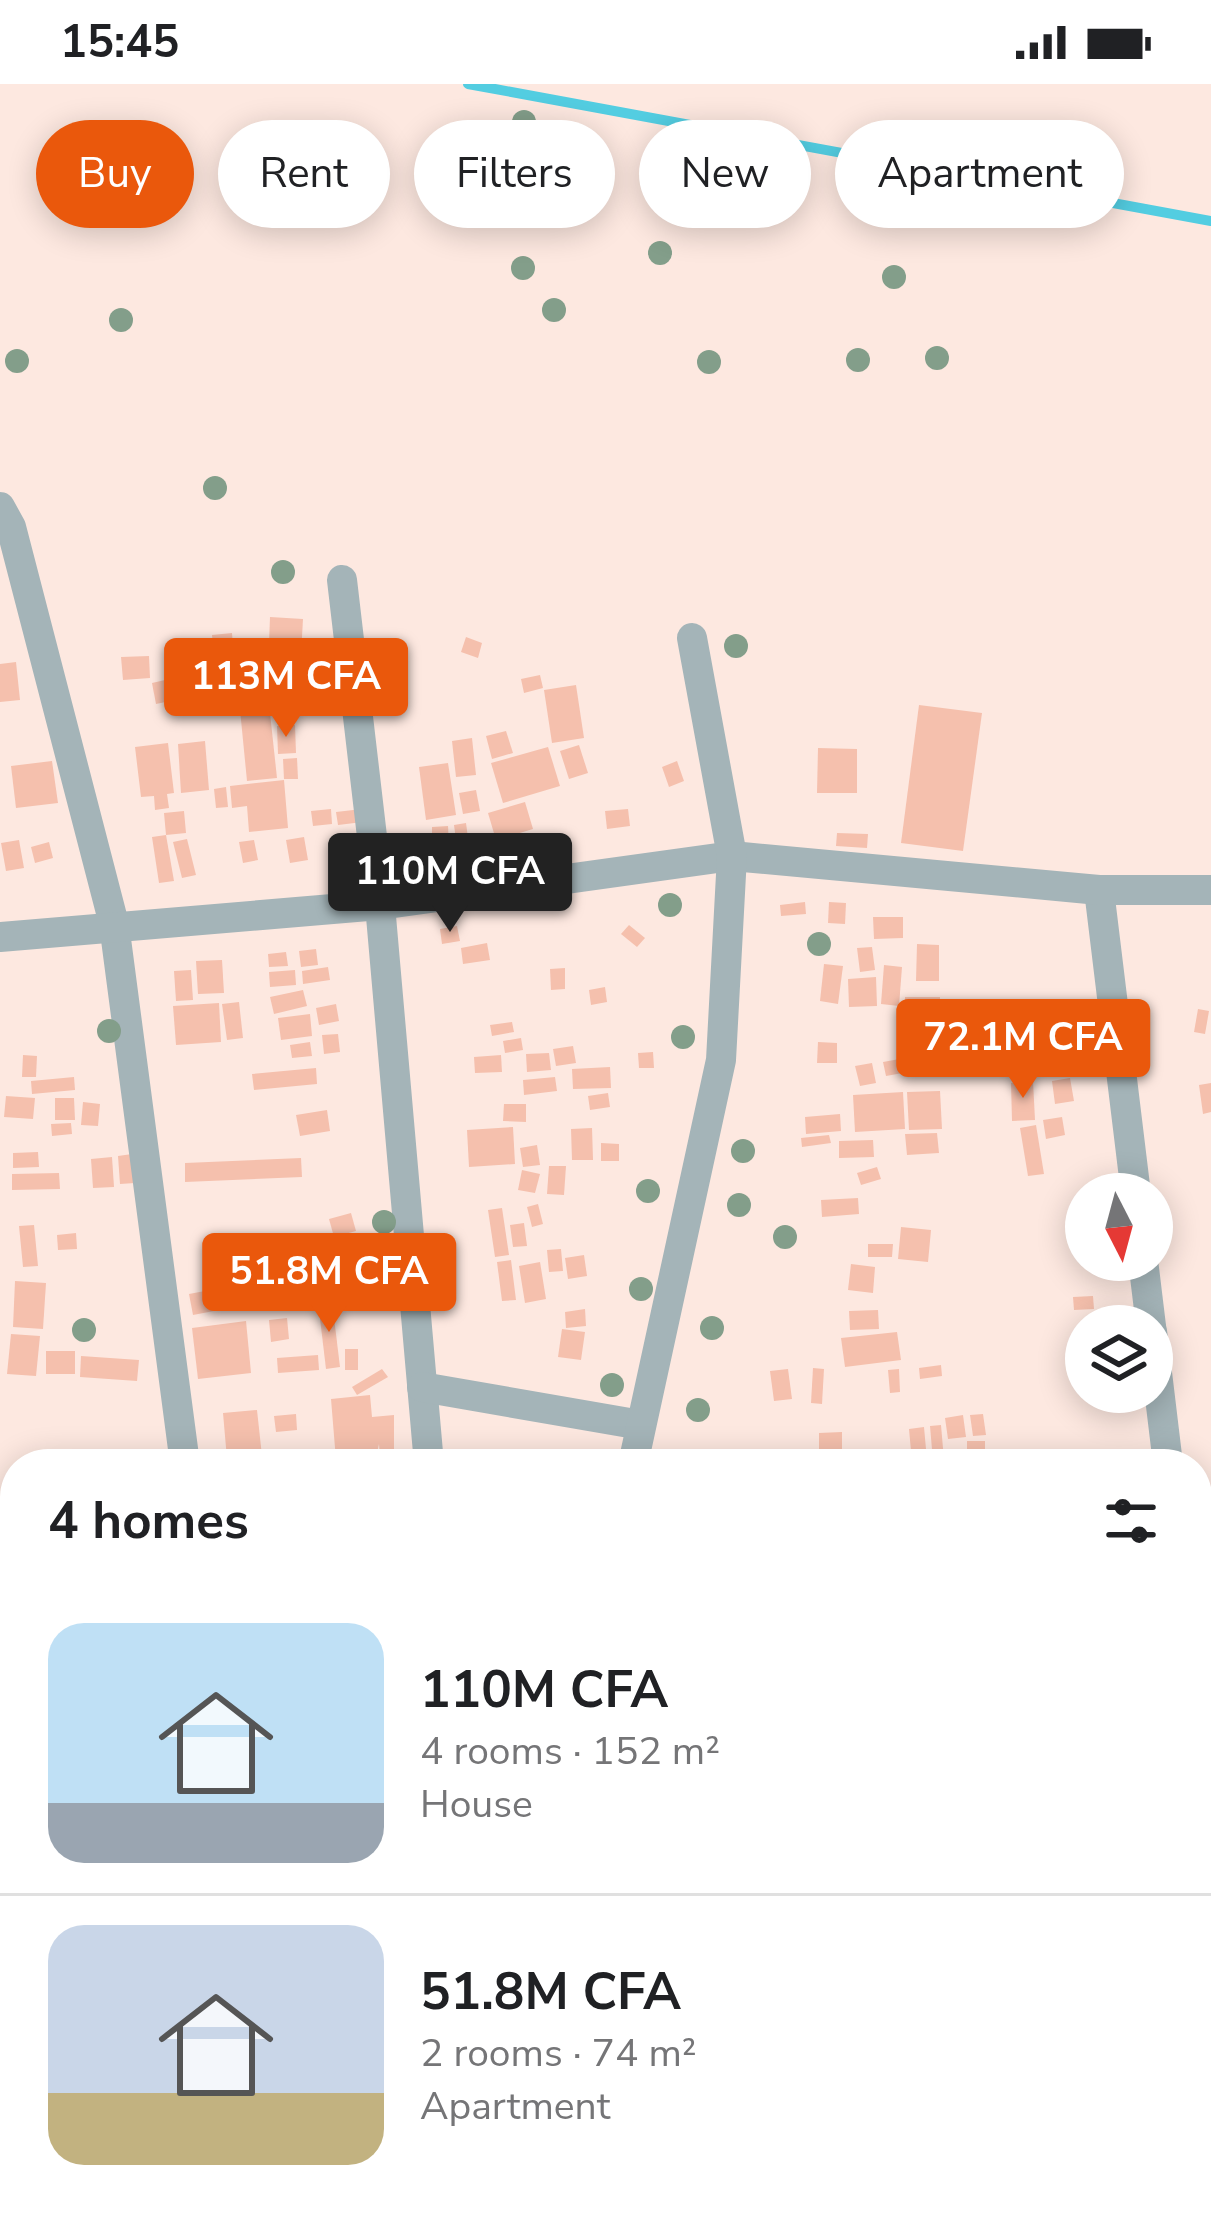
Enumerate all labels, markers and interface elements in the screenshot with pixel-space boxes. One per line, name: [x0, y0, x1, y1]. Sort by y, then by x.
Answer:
text: 15:45: [60, 12, 179, 73]
chip: Buy: [36, 120, 194, 228]
chip: Rent: [218, 120, 390, 228]
chip: Filters: [414, 120, 615, 228]
chip: New: [639, 120, 811, 228]
chip: Apartment: [835, 120, 1124, 228]
pin: 113M CFA: [162, 638, 410, 740]
text: 113M CFA: [191, 650, 381, 703]
pin: 110M CFA: [326, 833, 574, 935]
text: 110M CFA: [355, 845, 545, 898]
pin: 72.1M CFA: [886, 999, 1160, 1101]
text: 72.1M CFA: [923, 1011, 1123, 1064]
north arrow: [1065, 1173, 1173, 1281]
map controls: [1065, 1173, 1173, 1413]
pin: 51.8M CFA: [192, 1233, 466, 1335]
text: 51.8M CFA: [229, 1245, 429, 1298]
button: layers: [1065, 1305, 1173, 1413]
text: 4 homes: [48, 1486, 249, 1556]
icon: filters: [1098, 1488, 1164, 1554]
text: 110M CFA: [420, 1655, 668, 1725]
icon: home: [144, 1671, 288, 1815]
text: 4 rooms · 152 m²: [420, 1725, 720, 1778]
text: House: [420, 1778, 533, 1831]
text: 51.8M CFA: [420, 1957, 681, 2027]
icon: home: [144, 1973, 288, 2117]
text: 2 rooms · 74 m²: [420, 2027, 697, 2080]
text: Apartment: [420, 2080, 610, 2133]

